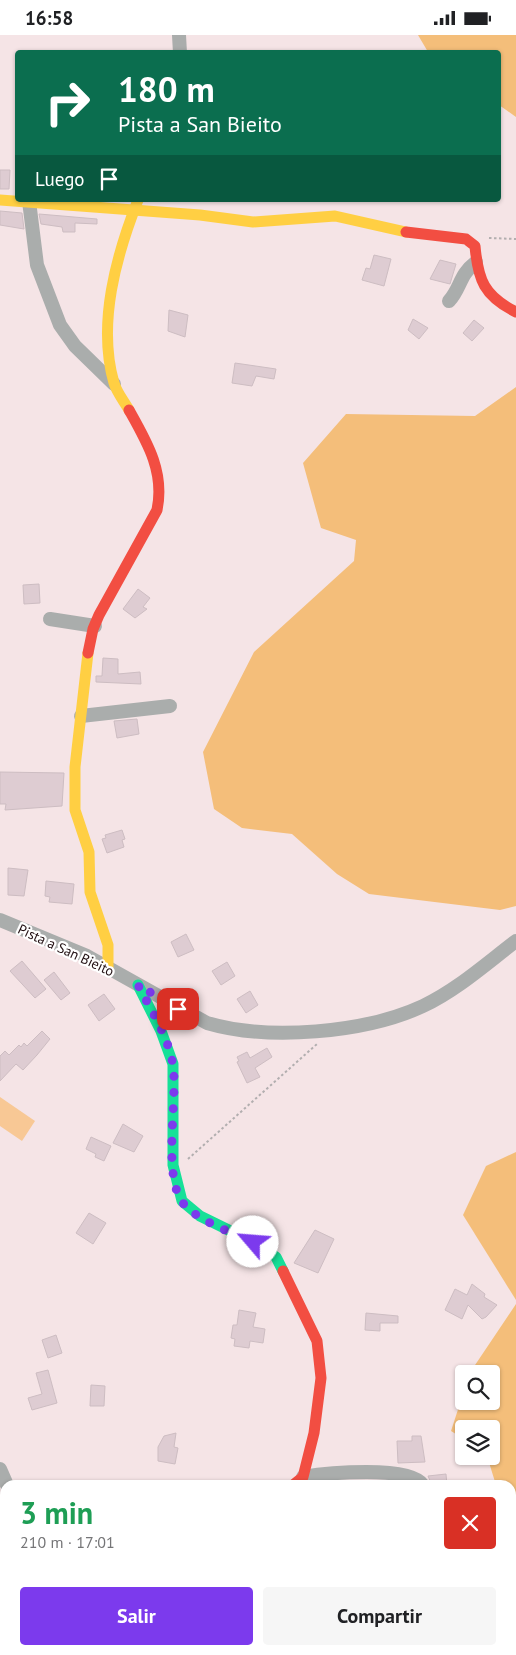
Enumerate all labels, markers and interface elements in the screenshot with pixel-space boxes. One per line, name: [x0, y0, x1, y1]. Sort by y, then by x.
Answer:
text: 16:58: [25, 6, 73, 30]
text: 180 m: [118, 66, 215, 112]
icon: right: [35, 70, 100, 135]
text: Pista a San Bieito: [118, 110, 282, 138]
icon: arrive: [95, 165, 123, 193]
text: Luego: [35, 167, 85, 191]
street label: Pista a San Bieito: [15, 920, 117, 980]
pin: [157, 988, 199, 1030]
icon: arrive: [164, 995, 192, 1023]
position arrow: [226, 1215, 278, 1267]
map controls: [455, 1365, 500, 1465]
button: search: [455, 1365, 500, 1410]
button: layers: [455, 1420, 500, 1465]
text: 3 min: [20, 1493, 93, 1532]
button: close: [444, 1497, 496, 1549]
text: 210 m · 17:01: [20, 1532, 115, 1552]
button: Salir: [20, 1587, 253, 1645]
button: Compartir: [263, 1587, 496, 1645]

